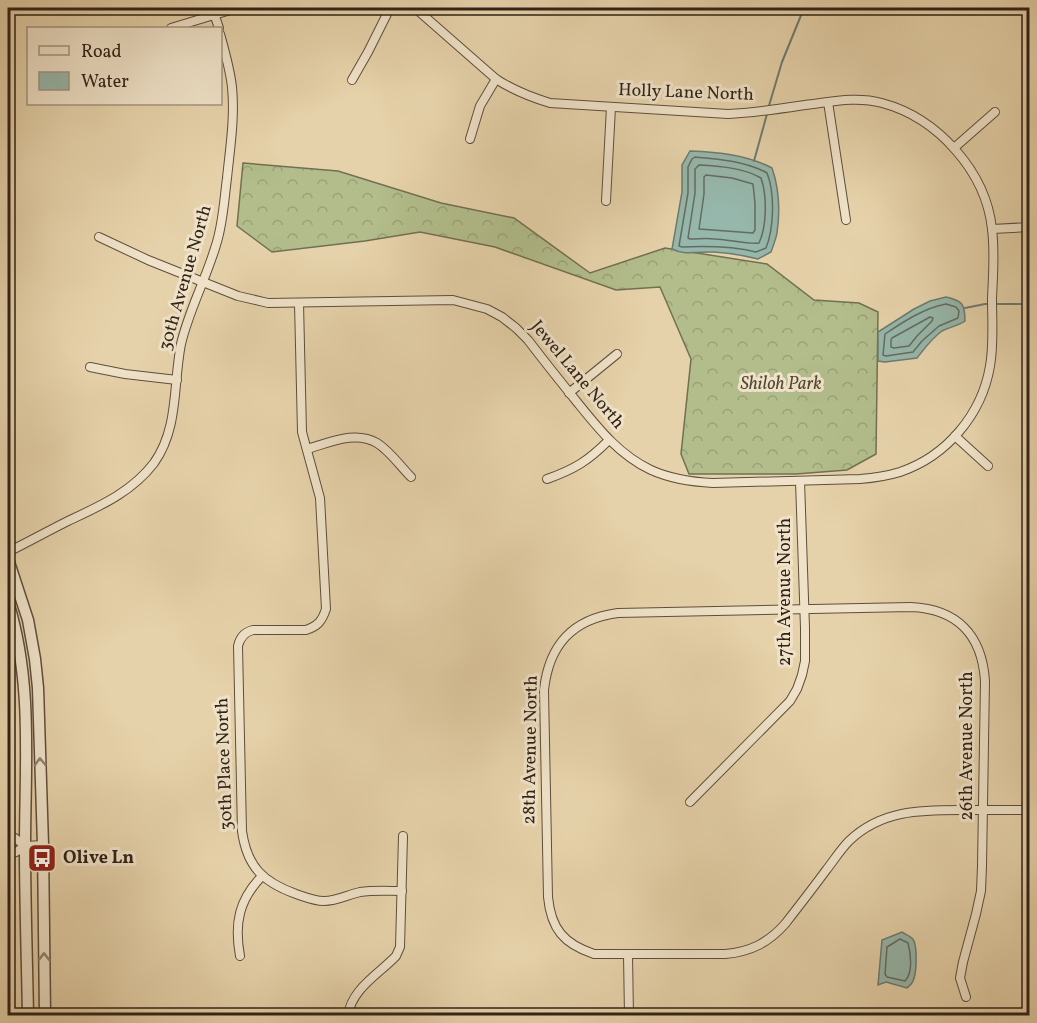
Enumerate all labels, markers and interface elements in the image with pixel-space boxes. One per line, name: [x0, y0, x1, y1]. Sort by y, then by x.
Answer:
legend: [27, 27, 222, 105]
text: Road: [81, 40, 122, 65]
text: Water: [81, 70, 129, 95]
street label: Holly Lane North: [618, 78, 755, 108]
street label: 30th Avenue North: [153, 202, 219, 354]
street label: Jewel Lane North: [524, 315, 630, 435]
park label: Shiloh Park: [740, 372, 822, 397]
street label: 27th Avenue North: [773, 517, 798, 666]
street label: 26th Avenue North: [955, 671, 980, 821]
street label: 28th Avenue North: [517, 675, 545, 825]
street label: 30th Place North: [210, 697, 240, 831]
one-way arrow: [33, 758, 46, 767]
bus stop icon: Olive Ln: [26, 842, 58, 874]
place label: Olive Ln: [63, 846, 134, 871]
one-way arrow: [38, 953, 50, 962]

